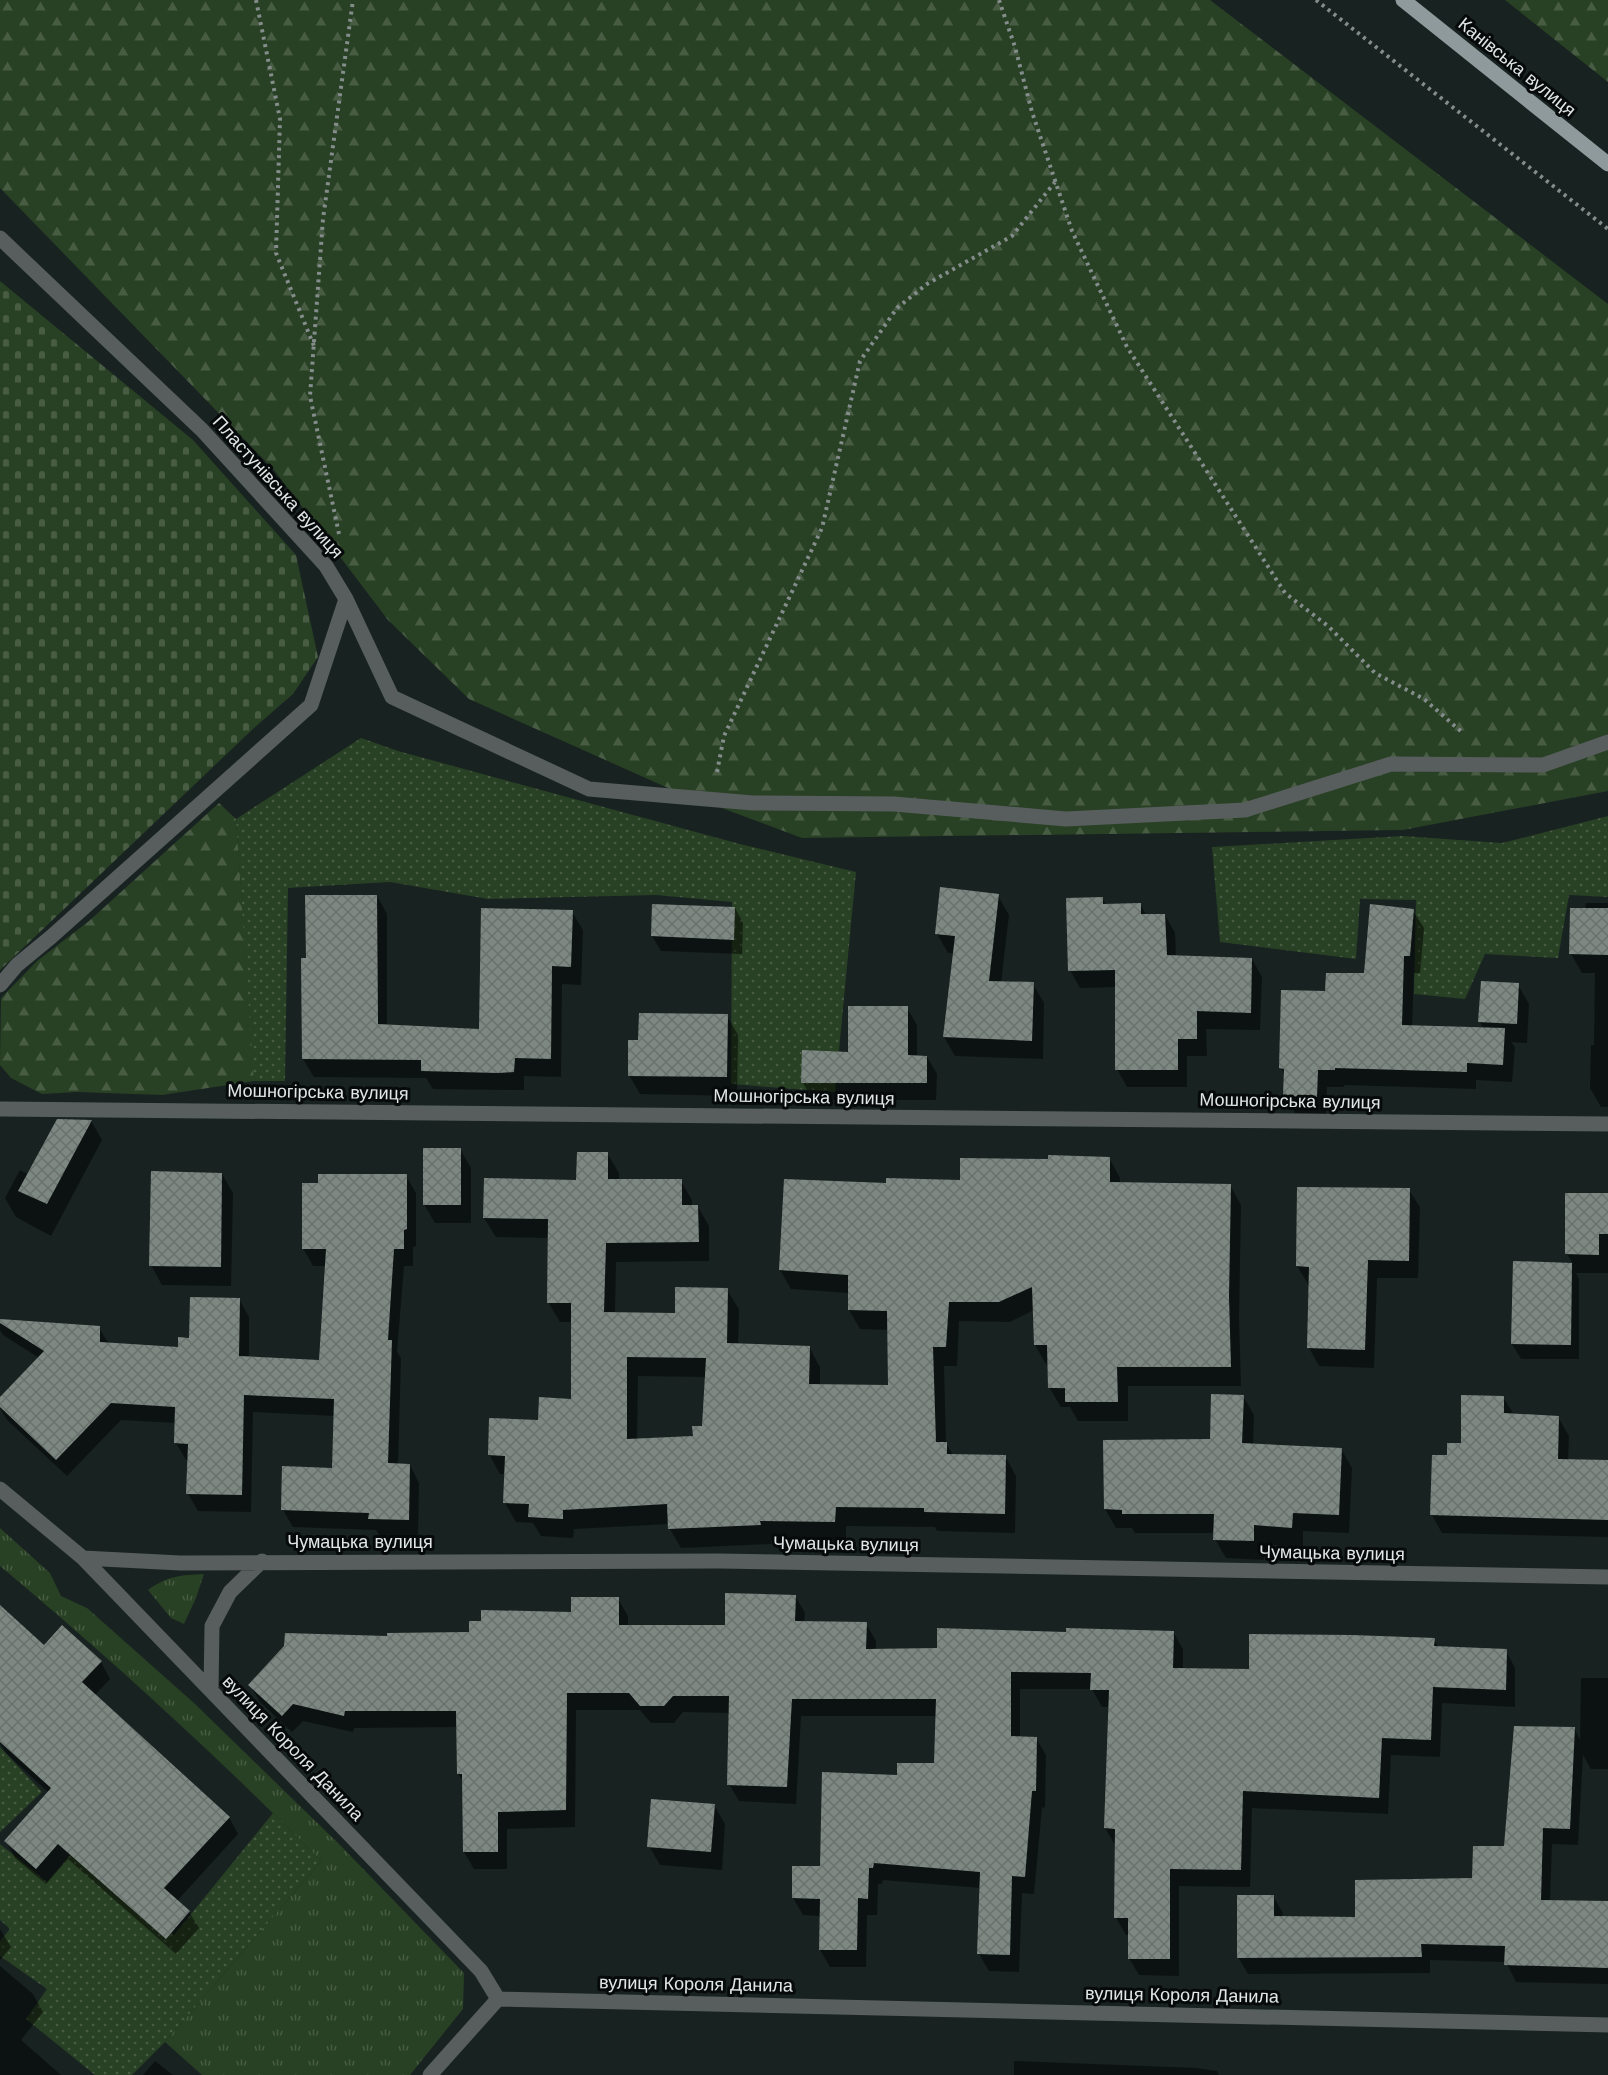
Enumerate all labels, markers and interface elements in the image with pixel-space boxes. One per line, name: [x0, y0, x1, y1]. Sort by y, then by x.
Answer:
street label: Канівська вулиця: [1454, 13, 1580, 120]
street label: Пластунівська вулиця: [209, 411, 348, 562]
street label: Мошногірська вулиця: [227, 1079, 409, 1104]
street label: Мошногірська вулиця: [713, 1084, 895, 1109]
street label: Мошногірська вулиця: [1199, 1088, 1381, 1113]
street label: Чумацька вулиця: [287, 1531, 433, 1552]
street label: Чумацька вулиця: [773, 1532, 919, 1555]
street label: Чумацька вулиця: [1259, 1541, 1405, 1564]
street label: вулиця Короля Данила: [219, 1671, 369, 1825]
street label: вулиця Короля Данила: [599, 1971, 794, 1996]
street label: вулиця Короля Данила: [1085, 1982, 1280, 2007]

